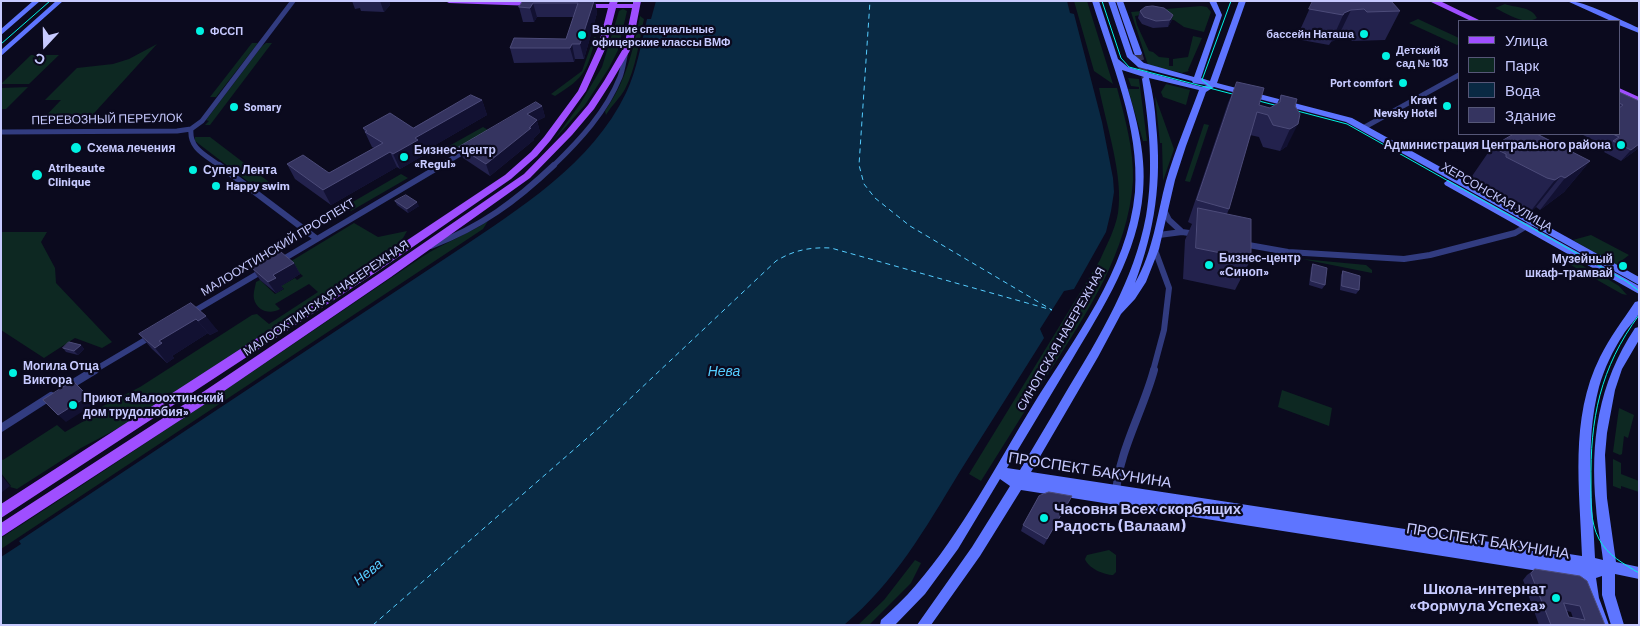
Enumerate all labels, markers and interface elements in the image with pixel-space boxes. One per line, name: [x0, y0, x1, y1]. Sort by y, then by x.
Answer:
north arrow: [20, 20, 70, 70]
legend: [1458, 20, 1620, 135]
place label: Высшие специальные офицерские классы ВМФ: [592, 22, 730, 48]
place label: ФССП: [210, 24, 243, 38]
marker: ФССП: [194, 25, 206, 37]
place label: бассейн Наташа: [1266, 27, 1354, 41]
marker: бассейн Наташа: [1358, 28, 1370, 40]
marker: Высшие специальные офицерские классы ВМФ: [576, 29, 588, 41]
text: Улица: [1505, 31, 1548, 49]
place label: Детский сад № 103: [1396, 43, 1448, 69]
text: С: [32, 50, 47, 69]
marker: Детский сад № 103: [1380, 50, 1392, 62]
text: Парк: [1505, 56, 1539, 74]
place label: Port comfort: [1330, 76, 1393, 90]
marker: Port comfort: [1397, 77, 1409, 89]
text: Вода: [1505, 81, 1540, 99]
place label: Kravt Nevsky Hotel: [1374, 93, 1437, 119]
place label: Somary: [244, 100, 282, 114]
marker: Kravt Nevsky Hotel: [1441, 100, 1453, 112]
marker: Somary: [228, 101, 240, 113]
text: Здание: [1505, 106, 1556, 124]
street label: ПЕРЕВОЗНЫЙ ПЕРЕУЛОК: [31, 110, 183, 128]
place label: Администрация Центрального района: [1384, 138, 1611, 152]
marker: Администрация Центрального района: [1615, 139, 1627, 151]
marker: Схема лечения: [69, 141, 83, 155]
place label: Схема лечения: [87, 141, 175, 155]
place label: Бизнес-центр «Regul»: [414, 143, 496, 171]
marker: Бизнес-центр «Regul»: [398, 151, 410, 163]
street label: ХЕРСОНСКАЯ УЛИЦА: [1439, 159, 1555, 235]
place label: Atribeaute Clinique: [48, 161, 105, 189]
place label: Супер Лента: [203, 163, 277, 177]
marker: Супер Лента: [187, 164, 199, 176]
marker: Atribeaute Clinique: [30, 168, 44, 182]
place label: Happy swim: [226, 179, 290, 193]
marker: Happy swim: [210, 180, 222, 192]
street label: МАЛООХТИНСКИЙ ПРОСПЕКТ: [198, 195, 358, 299]
street label: МАЛООХТИНСКАЯ НАБЕРЕЖНАЯ: [240, 237, 412, 359]
place label: Бизнес-центр «Синоп»: [1219, 251, 1301, 279]
place label: Музейный шкаф-трамвай: [1525, 252, 1613, 280]
marker: Бизнес-центр «Синоп»: [1203, 259, 1215, 271]
marker: Музейный шкаф-трамвай: [1617, 260, 1629, 272]
street label: СИНОПСКАЯ НАБЕРЕЖНАЯ: [1014, 265, 1108, 413]
place label: Могила Отца Виктора: [23, 359, 99, 387]
water label: Нева: [708, 363, 740, 379]
marker: Могила Отца Виктора: [7, 367, 19, 379]
place label: Приют «Малоохтинский дом трудолюбия»: [83, 391, 224, 419]
marker: Приют «Малоохтинский дом трудолюбия»: [67, 399, 79, 411]
street label: ПРОСПЕКТ БАКУНИНА: [1007, 448, 1173, 492]
place label: Часовня Всех скорбящих Радость (Валаам): [1054, 500, 1241, 535]
marker: Часовня Всех скорбящих Радость (Валаам): [1038, 512, 1050, 524]
street label: ПРОСПЕКТ БАКУНИНА: [1405, 519, 1571, 563]
water label: Нева: [350, 555, 386, 589]
place label: Школа-интернат «Формула Успеха»: [1409, 580, 1546, 615]
marker: Школа-интернат «Формула Успеха»: [1550, 592, 1562, 604]

